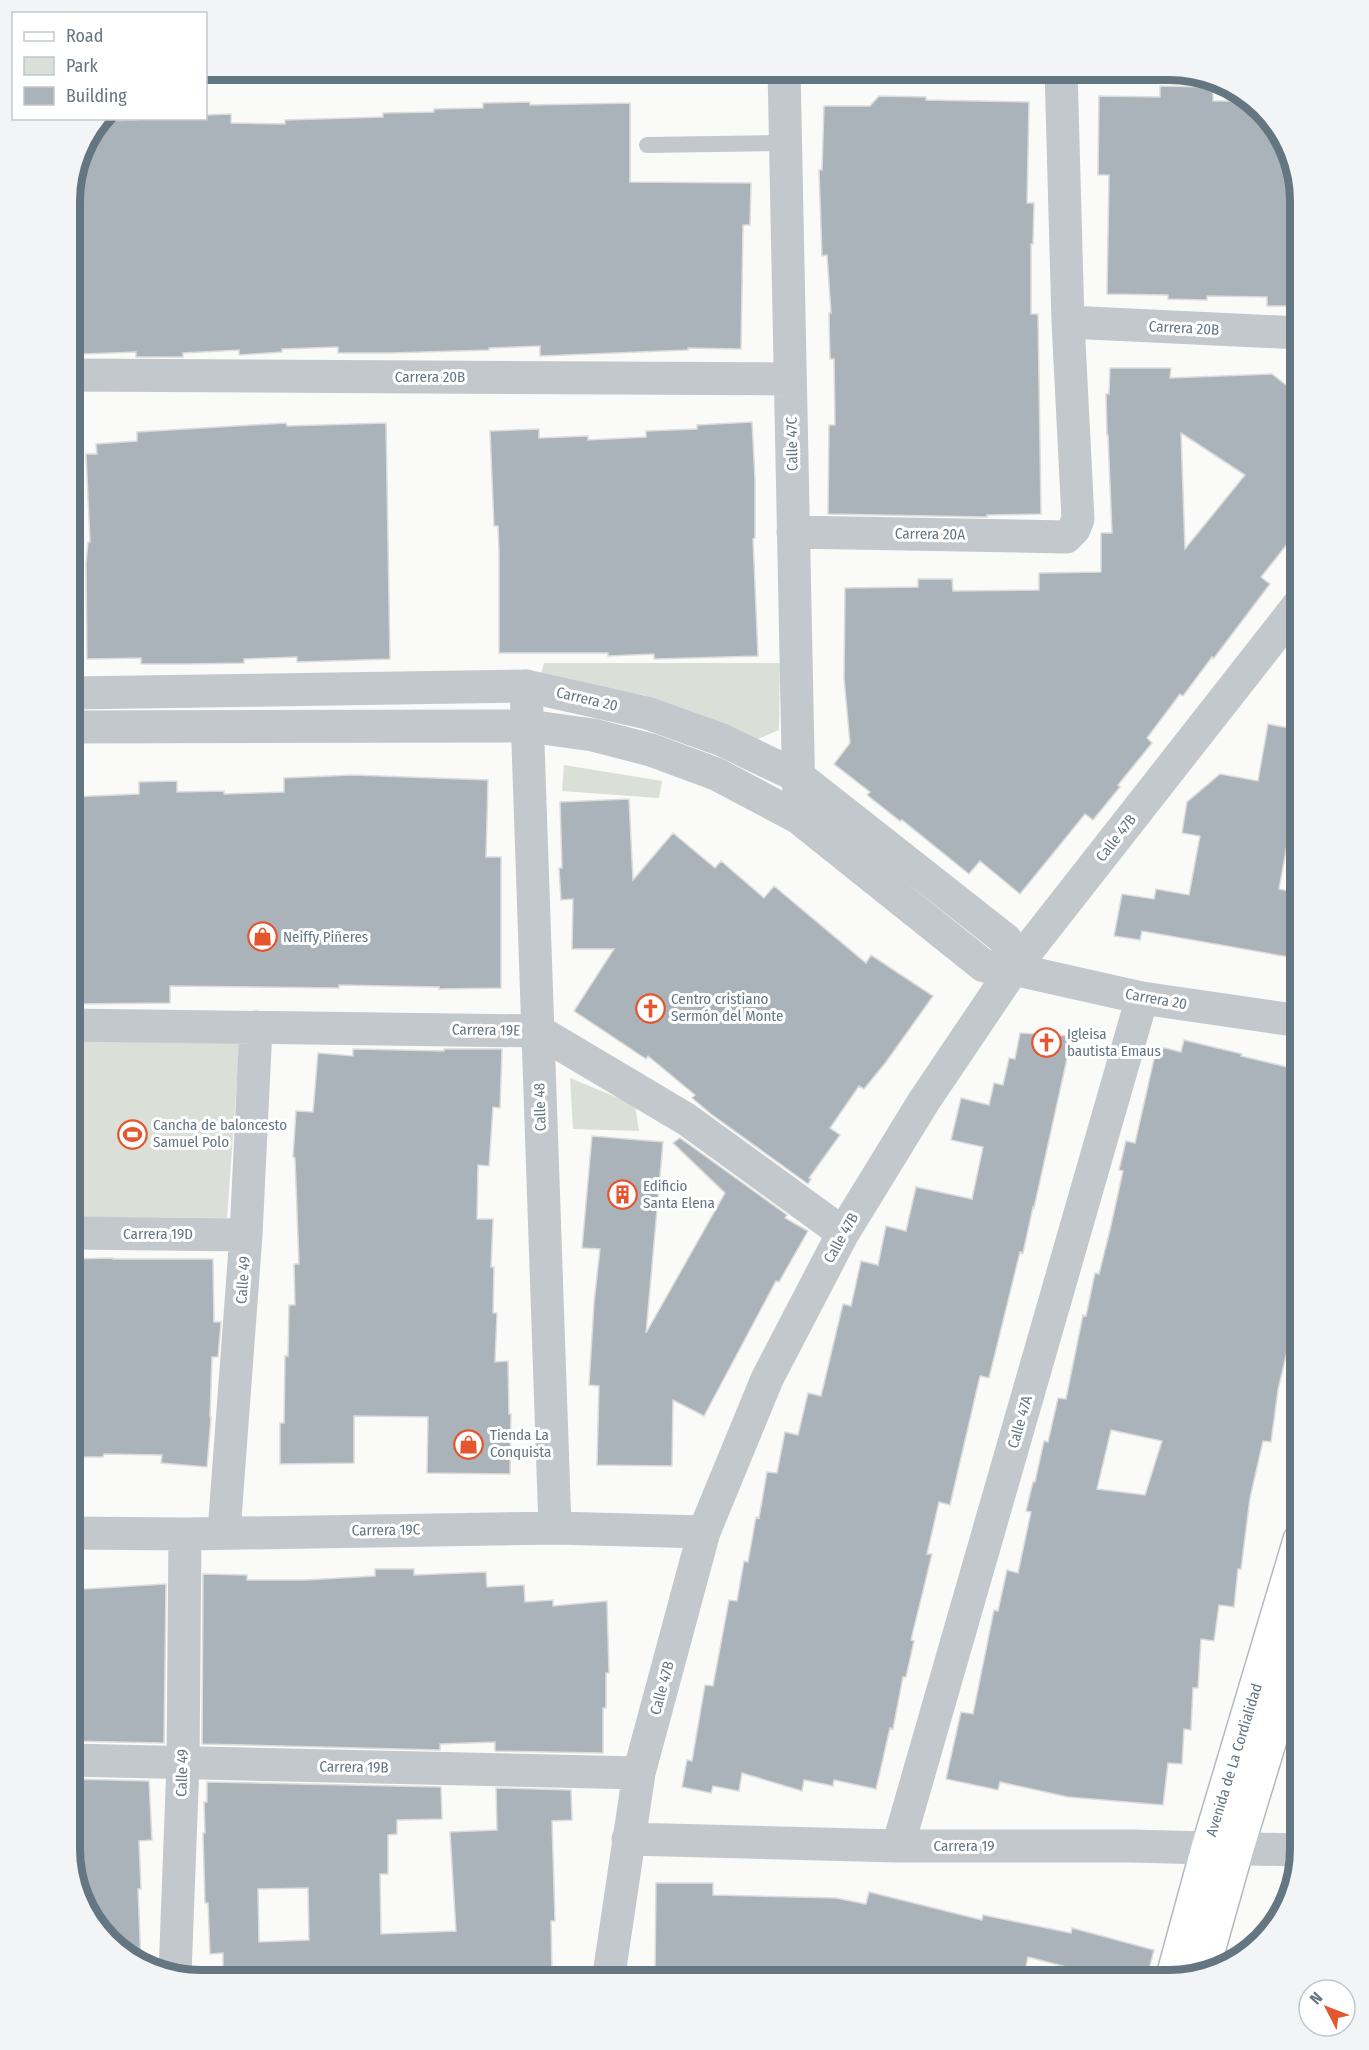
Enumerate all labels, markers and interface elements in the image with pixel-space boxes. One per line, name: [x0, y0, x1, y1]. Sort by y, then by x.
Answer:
legend: [12, 12, 207, 120]
text: Road: [66, 25, 103, 47]
text: Park: [66, 55, 99, 77]
text: Building: [66, 85, 127, 107]
street label: Carrera 20B: [1148, 317, 1220, 339]
street label: Carrera 20B: [395, 368, 465, 386]
street label: Calle 47C: [783, 416, 801, 471]
street label: Carrera 20A: [895, 524, 965, 544]
street label: Carrera 20: [555, 683, 619, 715]
street label: Calle 47B: [1092, 811, 1140, 865]
shop icon: Neiffy Piñeres: [246, 921, 278, 953]
place label: Neiffy Piñeres: [283, 928, 368, 946]
street label: Carrera 20: [1124, 985, 1188, 1013]
place label: Centro cristiano Sermón del Monte: [671, 990, 783, 1025]
church icon: Centro cristiano Sermón del Monte: [634, 992, 666, 1024]
street label: Carrera 19E: [452, 1020, 520, 1040]
place label: Igleisa bautista Emaus: [1067, 1025, 1161, 1060]
church icon: Igleisa bautista Emaus: [1030, 1027, 1062, 1059]
street label: Calle 48: [530, 1083, 550, 1131]
place label: Cancha de baloncesto Samuel Polo: [153, 1116, 287, 1151]
sports icon: Cancha de baloncesto Samuel Polo: [116, 1118, 148, 1150]
place label: Edificio Santa Elena: [643, 1177, 715, 1212]
building icon: Edificio Santa Elena: [606, 1179, 638, 1211]
street label: Calle 47B: [820, 1210, 862, 1266]
street label: Carrera 19D: [123, 1225, 193, 1243]
street label: Calle 49: [232, 1256, 254, 1304]
street label: Calle 47A: [1004, 1393, 1036, 1450]
place label: Tienda La Conquista: [490, 1426, 551, 1461]
shop icon: Tienda La Conquista: [453, 1428, 485, 1460]
street label: Carrera 19C: [352, 1520, 421, 1540]
street label: Calle 47B: [646, 1659, 678, 1717]
street label: Avenida de La Cordialidad: [1202, 1681, 1266, 1839]
street label: Calle 49: [172, 1749, 192, 1797]
street label: Carrera 19B: [319, 1757, 389, 1777]
street label: Carrera 19: [933, 1837, 995, 1855]
north arrow: [1297, 1978, 1357, 2038]
text: N: [1306, 1988, 1326, 2008]

